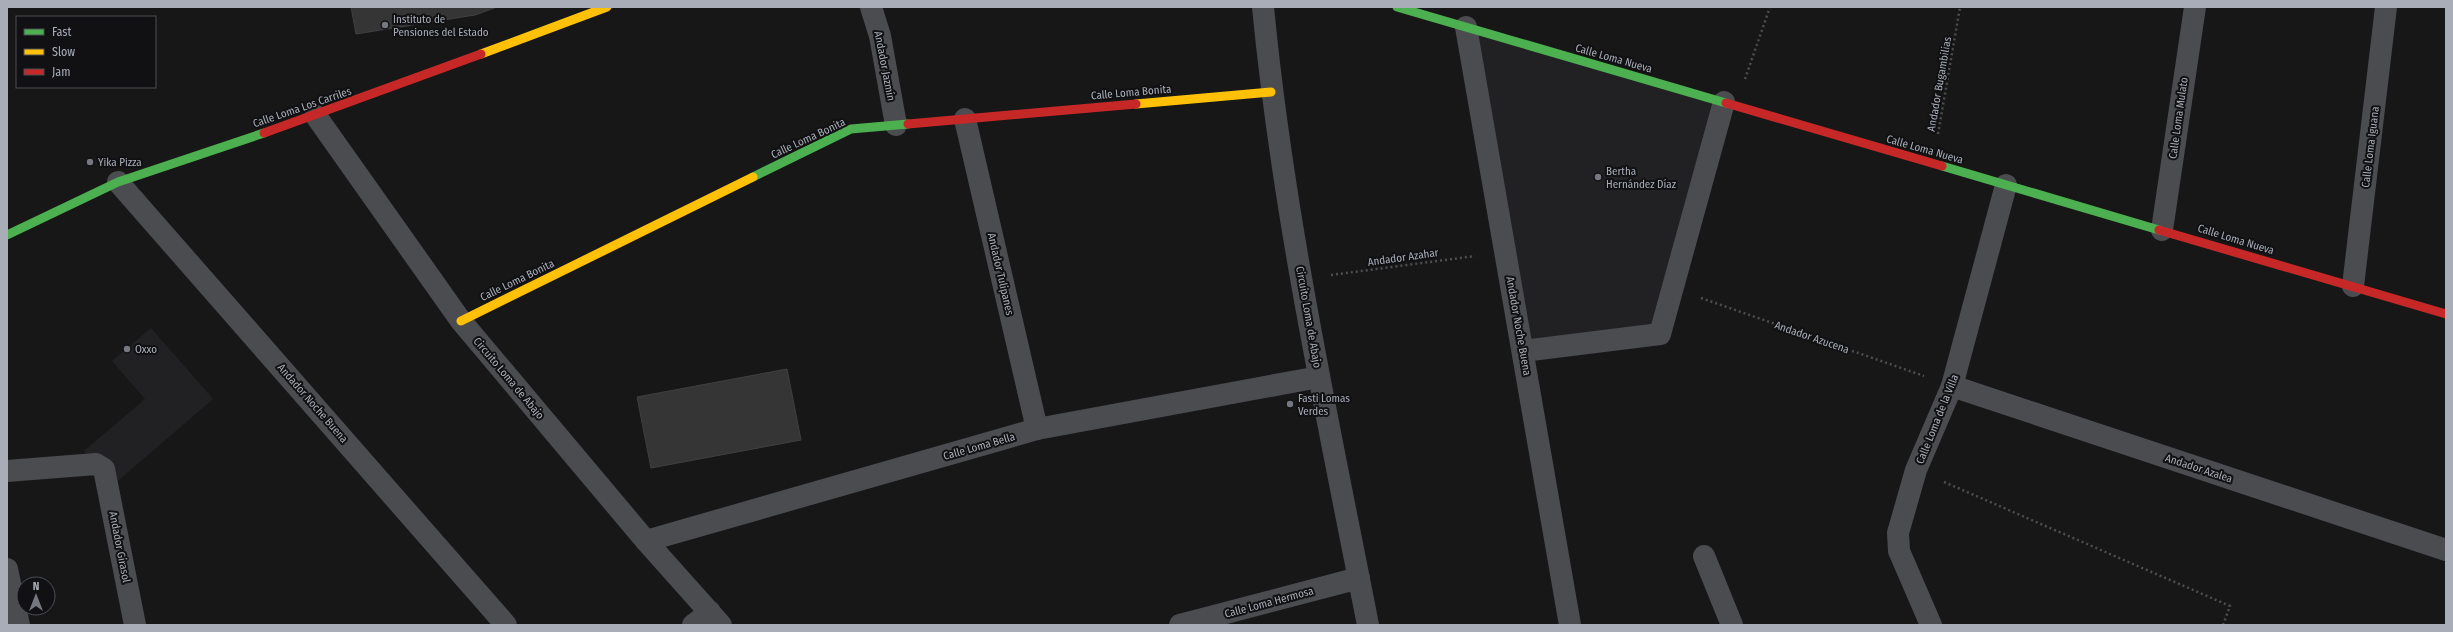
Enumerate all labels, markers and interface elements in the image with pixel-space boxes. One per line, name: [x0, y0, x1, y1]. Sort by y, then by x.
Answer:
place label: Instituto de Pensiones del Estado: [393, 13, 489, 39]
legend: [16, 16, 156, 88]
marker: Instituto de Pensiones del Estado: [380, 20, 390, 30]
text: Fast: [52, 25, 71, 39]
street label: Andador Jazmín: [871, 30, 898, 102]
street label: Andador Bugambilias: [1925, 35, 1954, 132]
street label: Calle Loma Nueva: [1574, 41, 1654, 76]
text: Slow: [52, 45, 75, 59]
text: Jam: [52, 65, 70, 79]
street label: Calle Loma Mulato: [2166, 76, 2191, 160]
street label: Calle Loma Bonita: [1090, 83, 1172, 102]
street label: Calle Loma Los Carriles: [251, 84, 353, 130]
street label: Calle Loma Iguana: [2359, 106, 2382, 188]
street label: Calle Loma Bonita: [769, 116, 848, 161]
street label: Calle Loma Nueva: [1885, 132, 1965, 167]
place label: Yika Pizza: [98, 156, 142, 169]
marker: Yika Pizza: [85, 157, 95, 167]
place label: Bertha Hernández Díaz: [1606, 165, 1677, 191]
marker: Bertha Hernández Díaz: [1593, 172, 1603, 182]
street label: Calle Loma Nueva: [2196, 222, 2276, 257]
street label: Andador Tulipanes: [985, 232, 1016, 317]
street label: Andador Azahar: [1367, 246, 1439, 269]
street label: Calle Loma Bonita: [478, 257, 556, 304]
street label: Circuito Loma de Abajo: [1293, 265, 1324, 369]
street label: Andador Noche Buena: [1503, 276, 1534, 377]
street label: Andador Azucena: [1773, 319, 1851, 356]
street label: Circuito Loma de Abajo: [471, 335, 547, 422]
place label: Oxxo: [135, 343, 157, 356]
marker: Oxxo: [122, 344, 132, 354]
street label: Andador Noche Buena: [275, 361, 350, 445]
street label: Calle Loma de la Villa: [1914, 372, 1961, 466]
place label: Fasti Lomas Verdes: [1298, 392, 1350, 418]
marker: Fasti Lomas Verdes: [1285, 399, 1295, 409]
street label: Calle Loma Bella: [942, 430, 1016, 463]
street label: Andador Azalea: [2164, 452, 2234, 485]
street label: Andador Girasol: [106, 510, 133, 584]
north arrow: [16, 576, 56, 616]
text: N: [33, 580, 39, 593]
street label: Calle Loma Hermosa: [1223, 584, 1315, 621]

